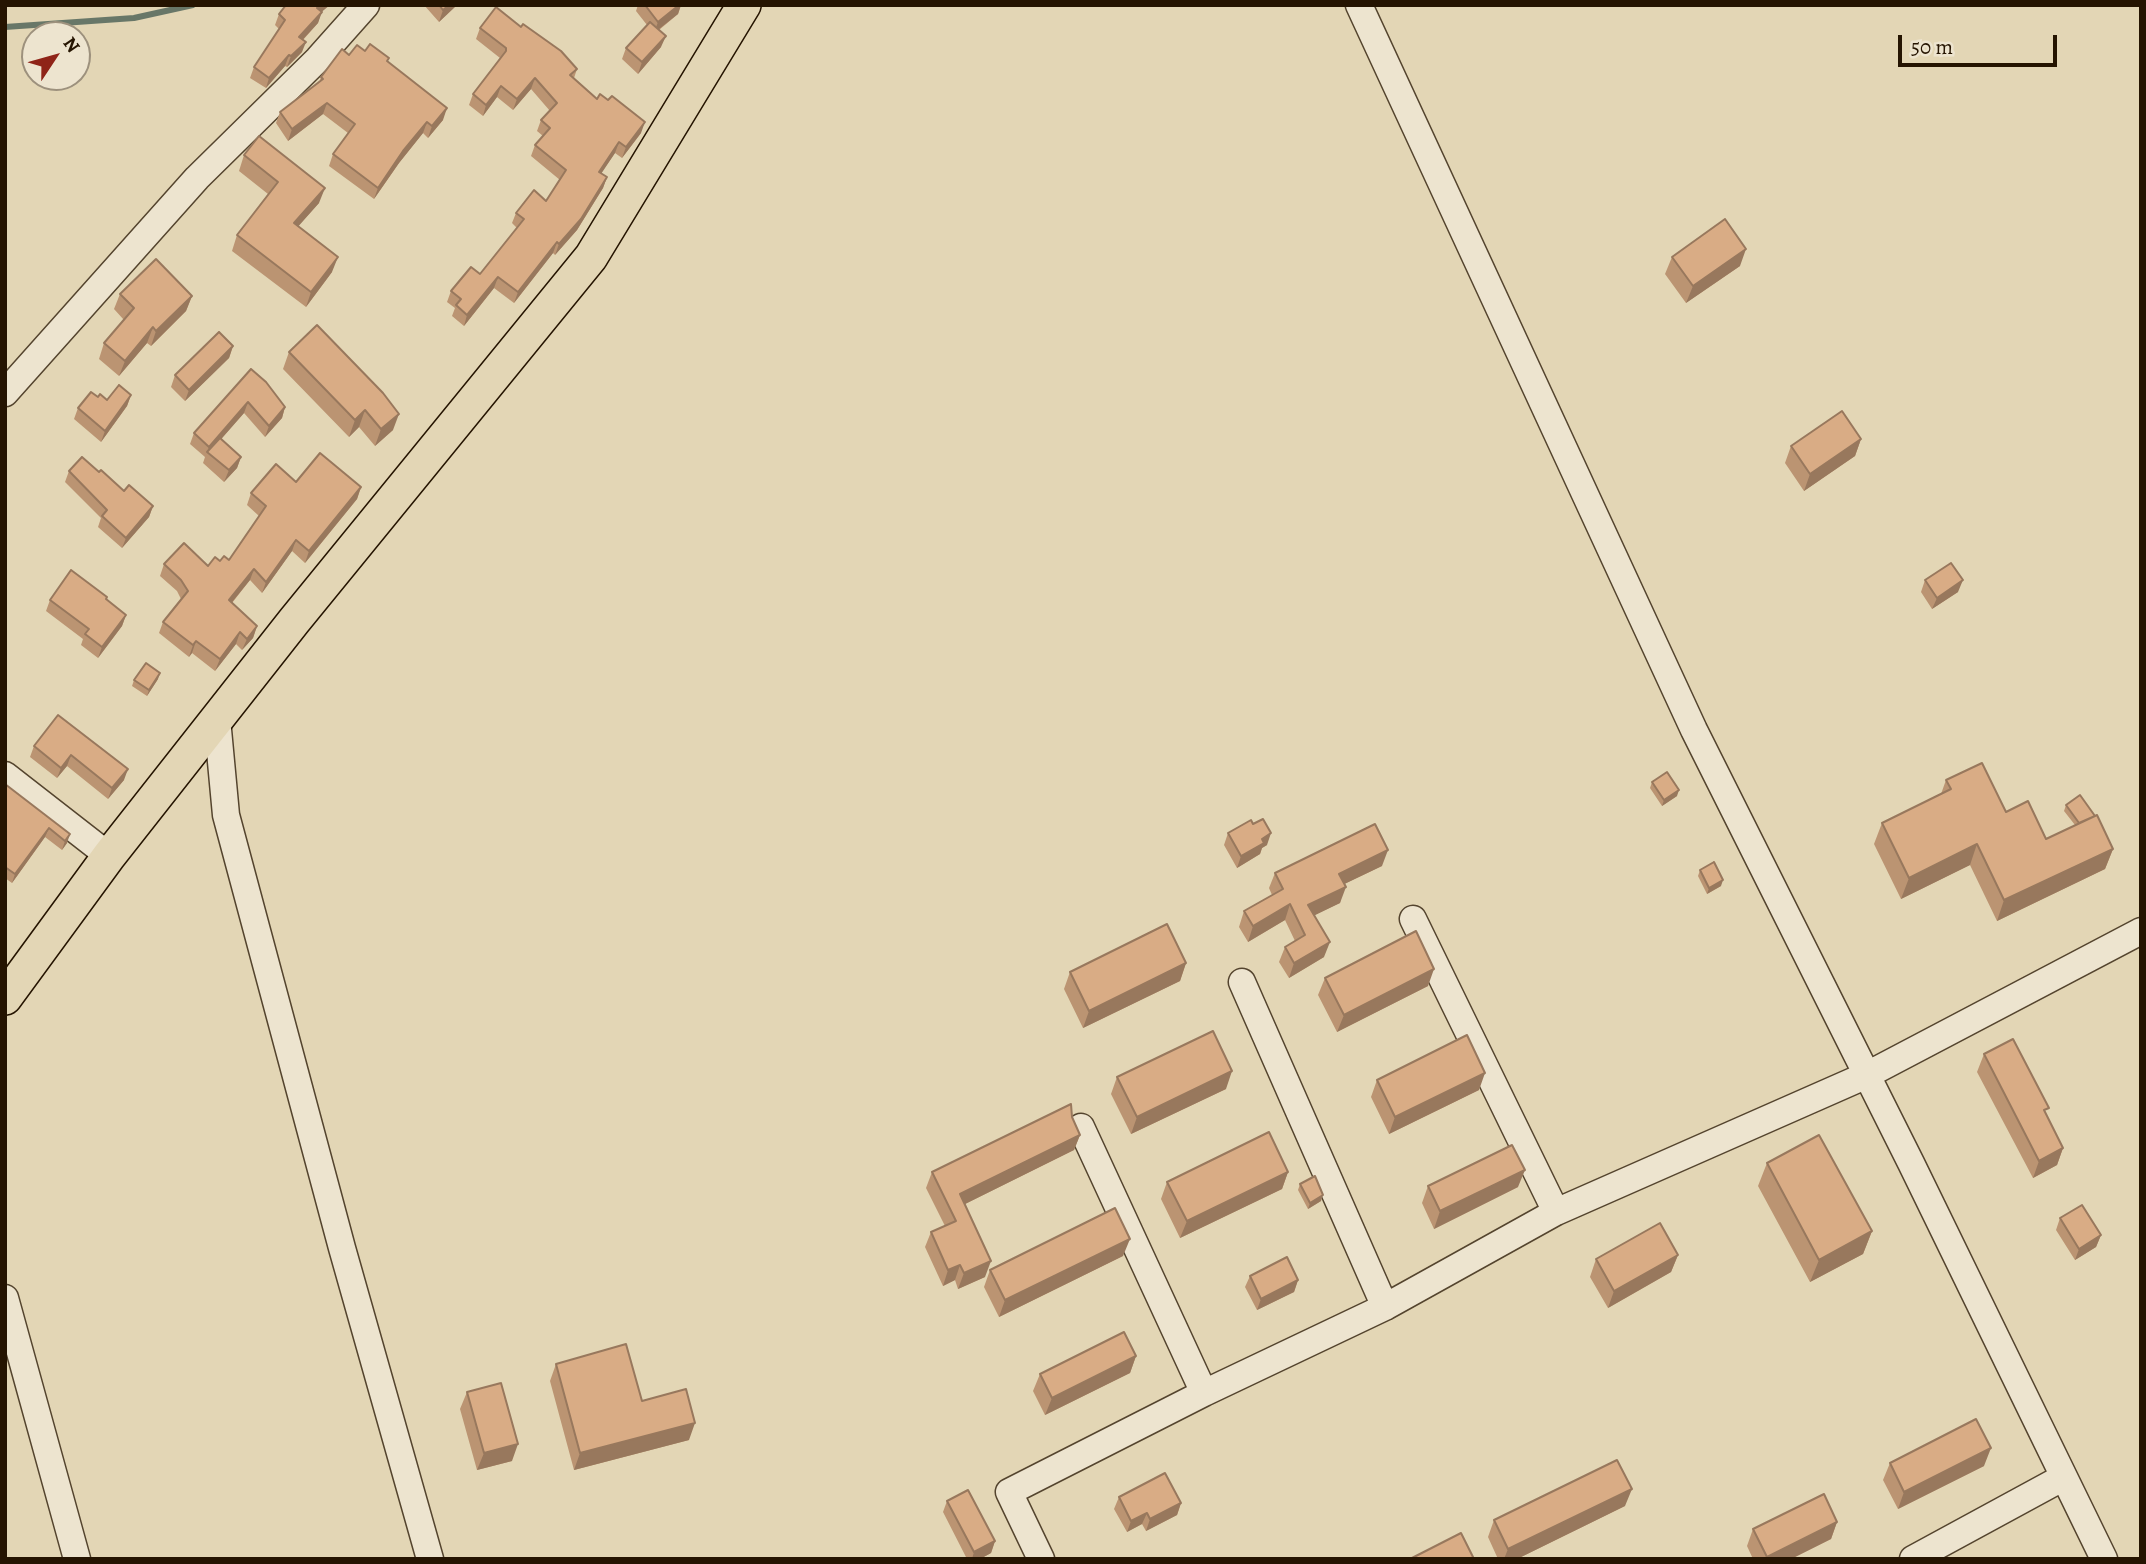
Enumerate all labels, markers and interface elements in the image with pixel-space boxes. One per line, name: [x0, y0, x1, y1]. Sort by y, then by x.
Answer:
north arrow: [21, 21, 91, 91]
scale bar: [1901, 21, 2060, 65]
text: N: [57, 32, 86, 58]
text: 50 m: [1911, 33, 1953, 61]

